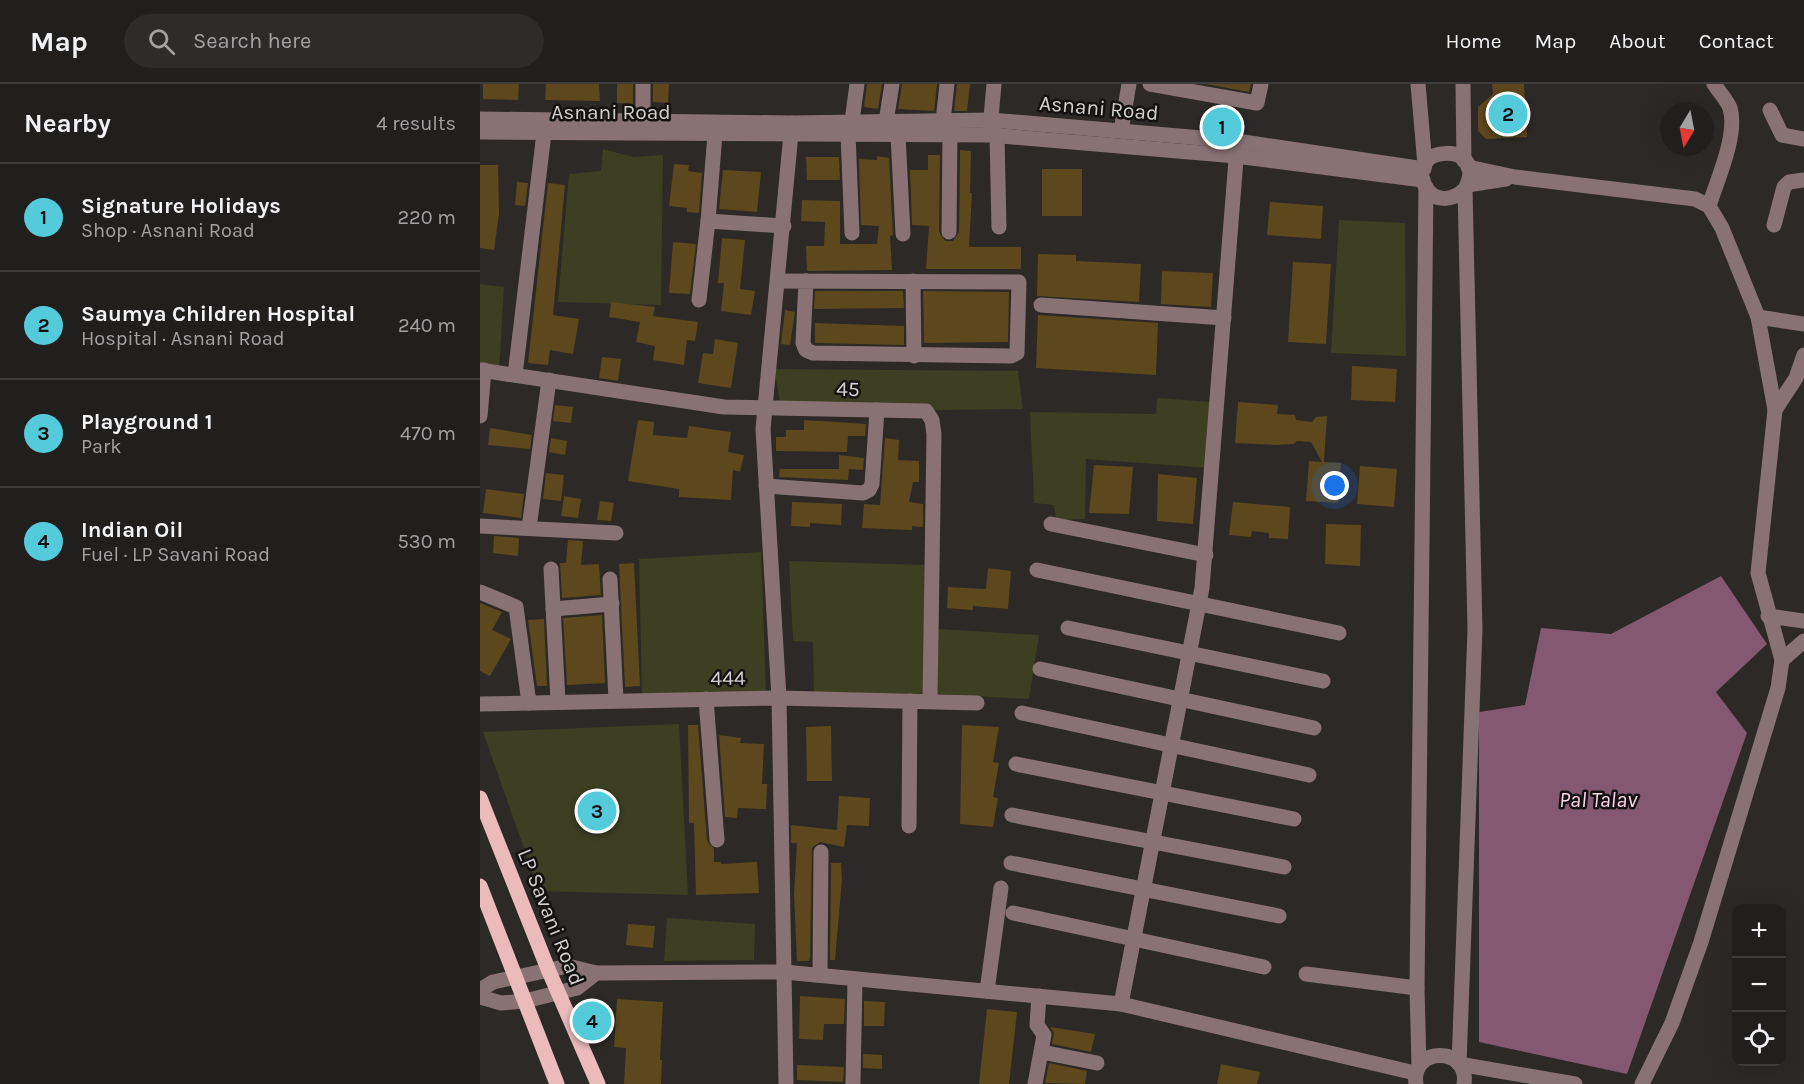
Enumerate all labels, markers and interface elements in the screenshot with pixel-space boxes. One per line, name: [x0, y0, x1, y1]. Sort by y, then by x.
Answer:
search box: [124, 14, 544, 68]
text: Map: [30, 25, 88, 58]
icon: search: [145, 25, 178, 58]
text: Search here: [193, 28, 311, 54]
text: Home: [1446, 29, 1502, 53]
text: Map: [1535, 29, 1576, 53]
text: About: [1609, 29, 1666, 53]
text: Contact: [1699, 29, 1774, 53]
street label: Asnani Road: [1038, 91, 1160, 125]
pin: 2: [1488, 92, 1528, 136]
street label: Asnani Road: [551, 100, 671, 124]
north arrow: [1660, 102, 1714, 156]
pin: 1: [1202, 104, 1242, 150]
text: Nearby: [24, 108, 111, 139]
text: 4 results: [376, 112, 456, 135]
text: Signature Holidays: [81, 193, 281, 219]
text: 1: [40, 206, 47, 229]
text: 220 m: [397, 206, 456, 229]
text: Shop · Asnani Road: [81, 219, 255, 242]
text: Saumya Children Hospital: [81, 301, 355, 327]
text: 2: [37, 314, 50, 337]
text: 240 m: [398, 314, 456, 337]
text: Hospital · Asnani Road: [81, 327, 285, 350]
street label: 45: [836, 377, 860, 401]
text: Playground 1: [81, 409, 213, 435]
text: 3: [37, 422, 50, 445]
text: 470 m: [400, 422, 456, 445]
text: Park: [81, 435, 122, 458]
your location: [1320, 471, 1349, 500]
text: Indian Oil: [81, 517, 183, 543]
text: 4: [38, 530, 49, 553]
text: 530 m: [398, 530, 456, 553]
text: Fuel · LP Savani Road: [81, 543, 270, 566]
street label: 444: [710, 666, 746, 690]
water label: Pal Talav: [1559, 787, 1638, 813]
pin: 3: [578, 788, 616, 834]
street label: LP Savani Road: [513, 845, 589, 989]
map controls: [1732, 904, 1786, 1066]
button: +: [1732, 904, 1786, 958]
button: −: [1732, 958, 1786, 1012]
pin: 4: [572, 998, 612, 1044]
button: locate: [1732, 1012, 1786, 1066]

